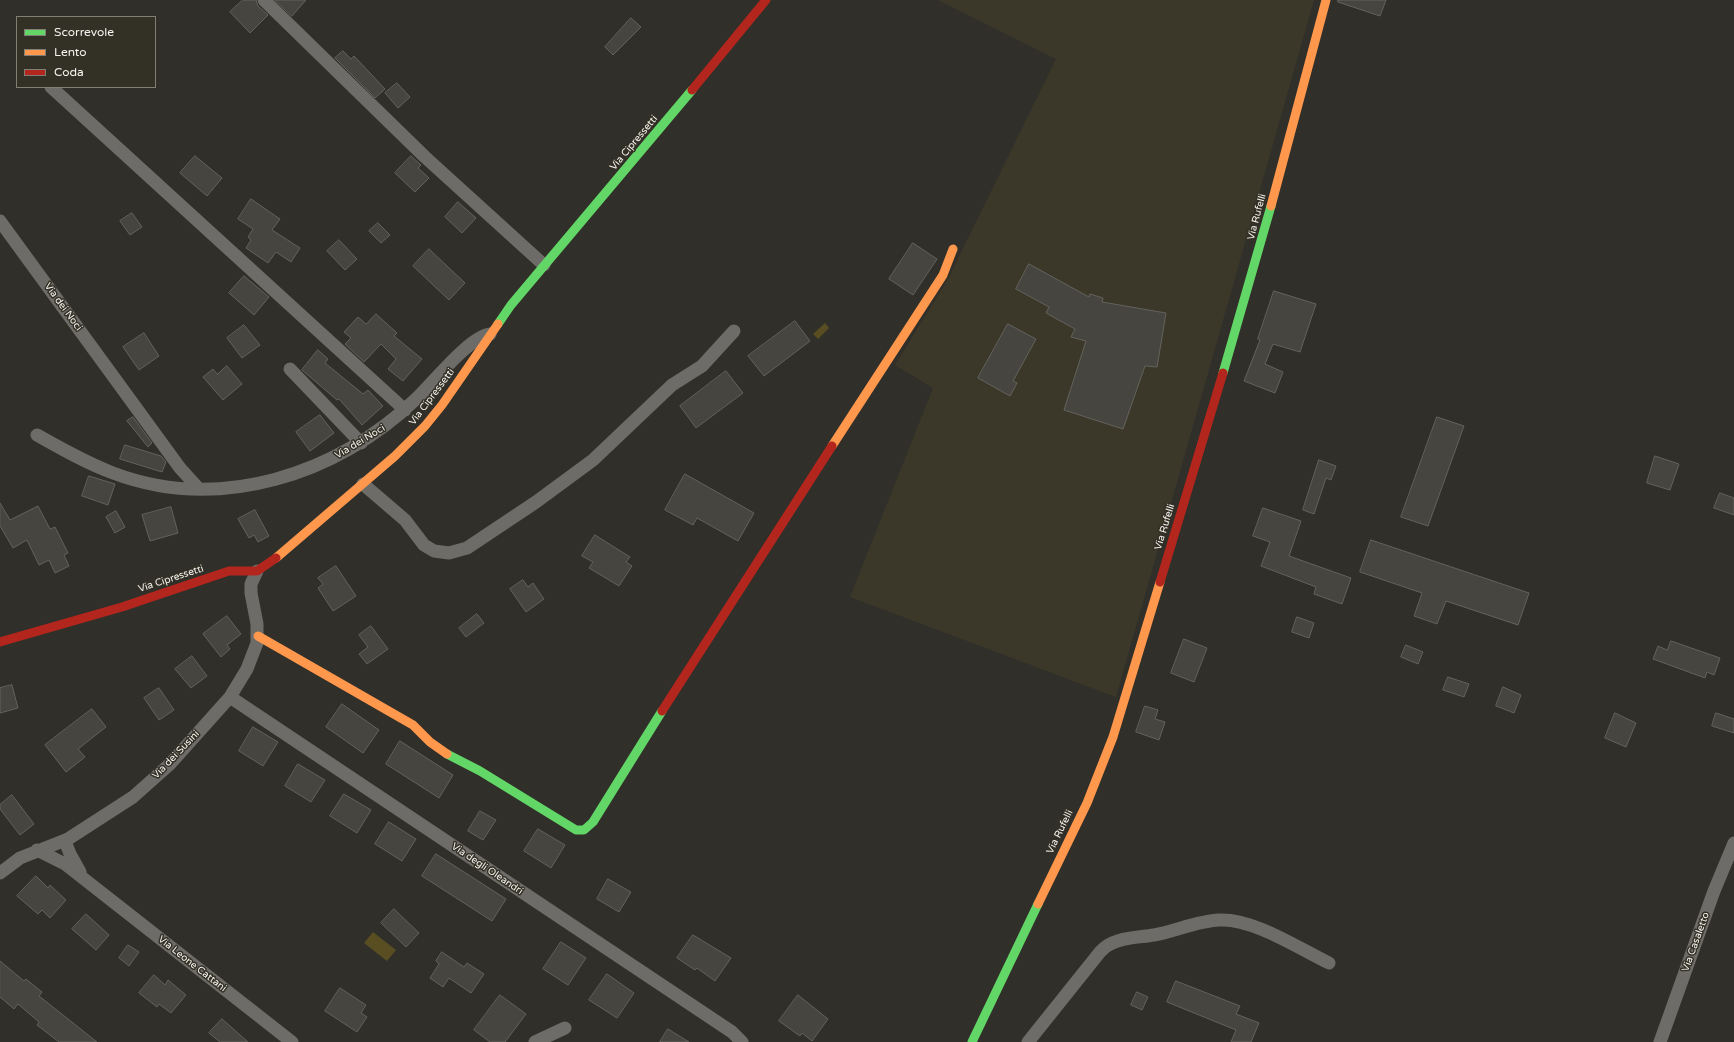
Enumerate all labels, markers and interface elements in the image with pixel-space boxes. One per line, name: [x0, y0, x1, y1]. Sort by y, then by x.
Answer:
legend: [16, 16, 156, 88]
text: Scorrevole: [54, 25, 114, 39]
text: Lento: [54, 45, 87, 59]
text: Coda: [54, 65, 84, 79]
street label: Via Cipressetti: [608, 113, 660, 173]
street label: Via Rufelli: [1245, 193, 1269, 241]
street label: Via dei Noci: [42, 281, 84, 333]
street label: Via Cipressetti: [407, 366, 457, 428]
street label: Via dei Noci: [333, 422, 387, 462]
street label: Via Rufelli: [1152, 503, 1178, 551]
street label: Via Cipressetti: [137, 563, 205, 595]
street label: Via dei Susini: [150, 728, 202, 782]
street label: Via Rufelli: [1044, 808, 1076, 856]
street label: Via degli Oleandri: [449, 841, 525, 897]
street label: Via Casaletto: [1680, 911, 1712, 973]
street label: Via Leone Cattani: [155, 934, 229, 994]

